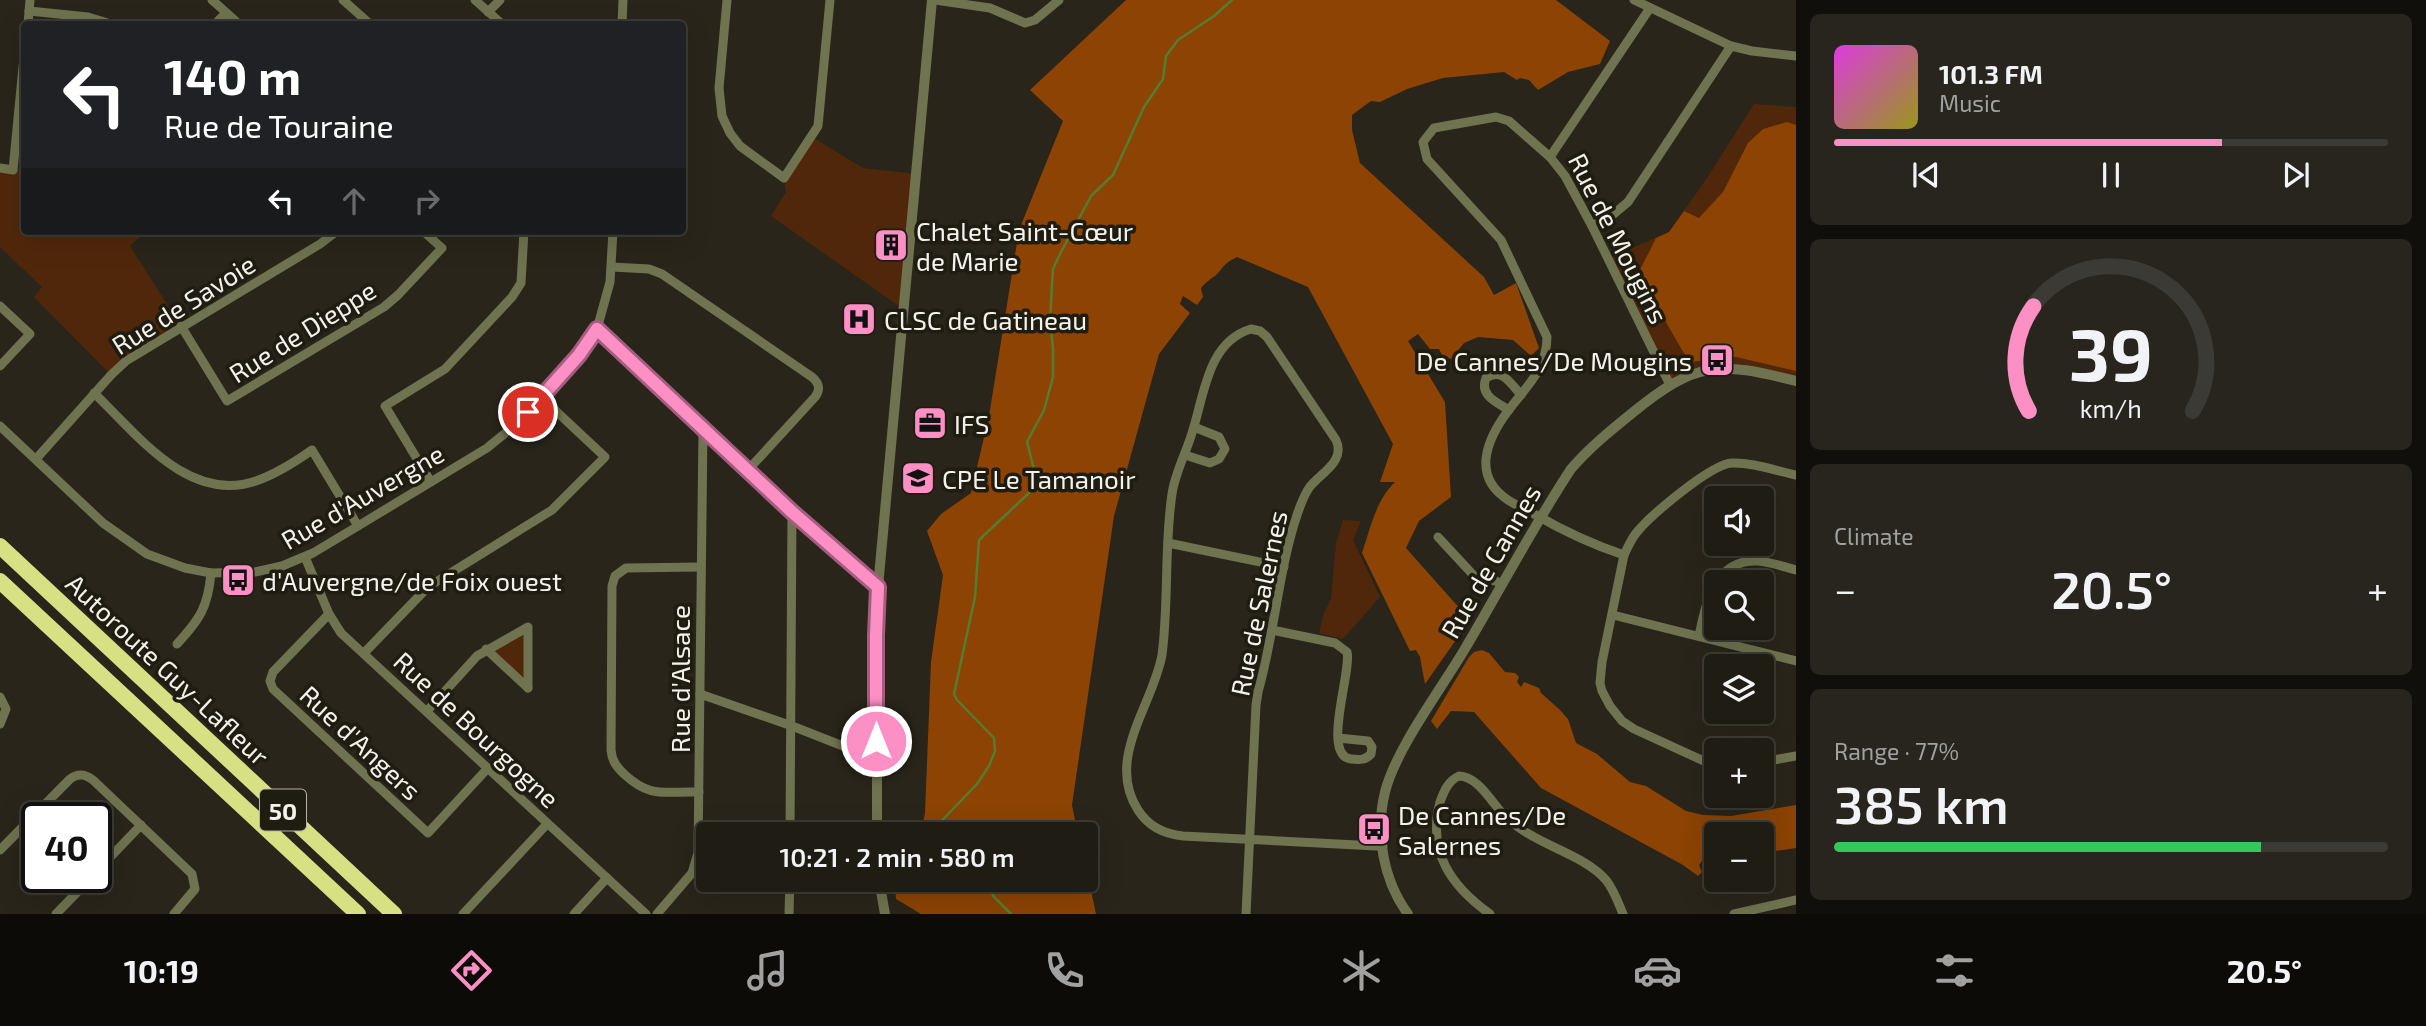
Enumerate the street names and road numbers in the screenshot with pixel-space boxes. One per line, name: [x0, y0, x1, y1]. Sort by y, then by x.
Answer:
street label: Rue de Mougins: [1563, 148, 1675, 328]
street label: Rue de Savoie: [106, 248, 260, 360]
street label: Rue de Dieppe: [223, 274, 381, 388]
street label: Rue d'Auvergne: [275, 437, 449, 555]
street label: Rue de Cannes: [1434, 479, 1546, 643]
street label: Rue de Salernes: [1223, 508, 1293, 698]
street label: Autoroute Guy-Lafleur: [60, 567, 276, 771]
street label: Rue d'Alsace: [664, 605, 695, 753]
street label: Rue de Bourgogne: [388, 645, 566, 813]
street label: Rue d'Angers: [294, 678, 428, 806]
road number: 50: [260, 790, 306, 830]

